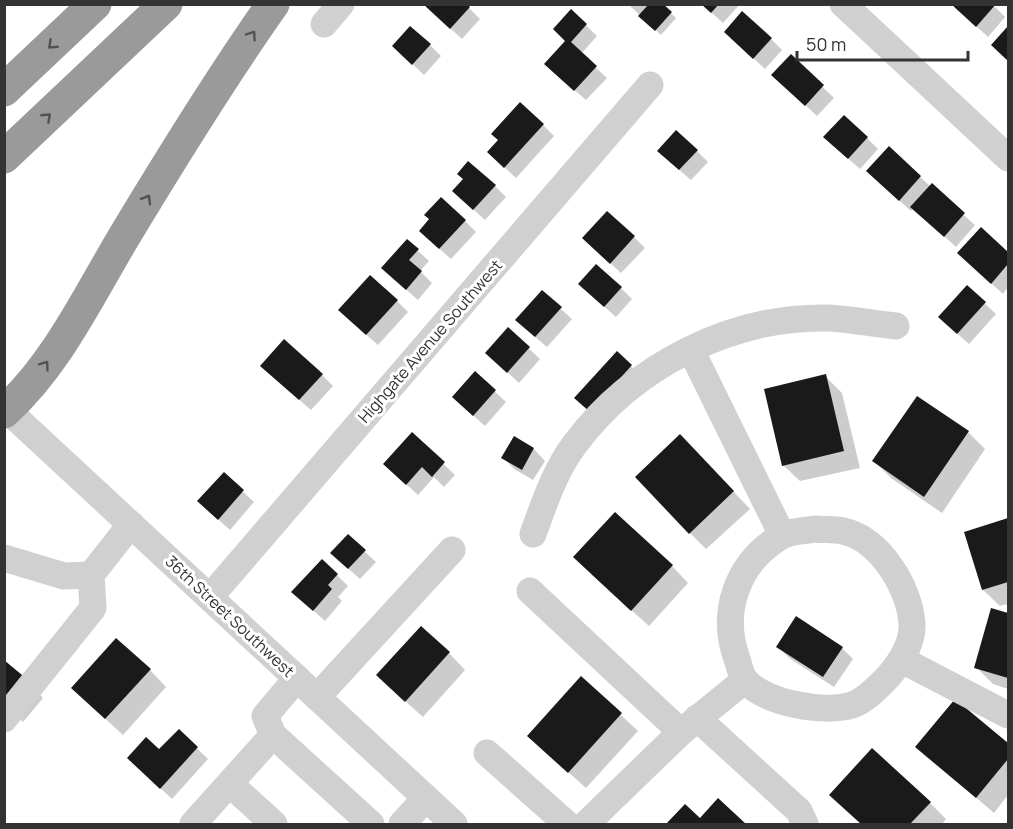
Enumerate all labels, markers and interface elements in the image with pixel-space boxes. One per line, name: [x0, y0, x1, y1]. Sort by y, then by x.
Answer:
scale bar: [797, 24, 968, 62]
one-way arrow: [244, 30, 255, 41]
text: 50 m: [806, 32, 846, 56]
one-way arrow: [49, 37, 60, 48]
one-way arrow: [40, 113, 51, 124]
one-way arrow: [139, 195, 151, 205]
street label: Highgate Avenue Southwest: [353, 255, 507, 427]
one-way arrow: [37, 361, 48, 372]
street label: 36th Street Southwest: [161, 550, 299, 682]

